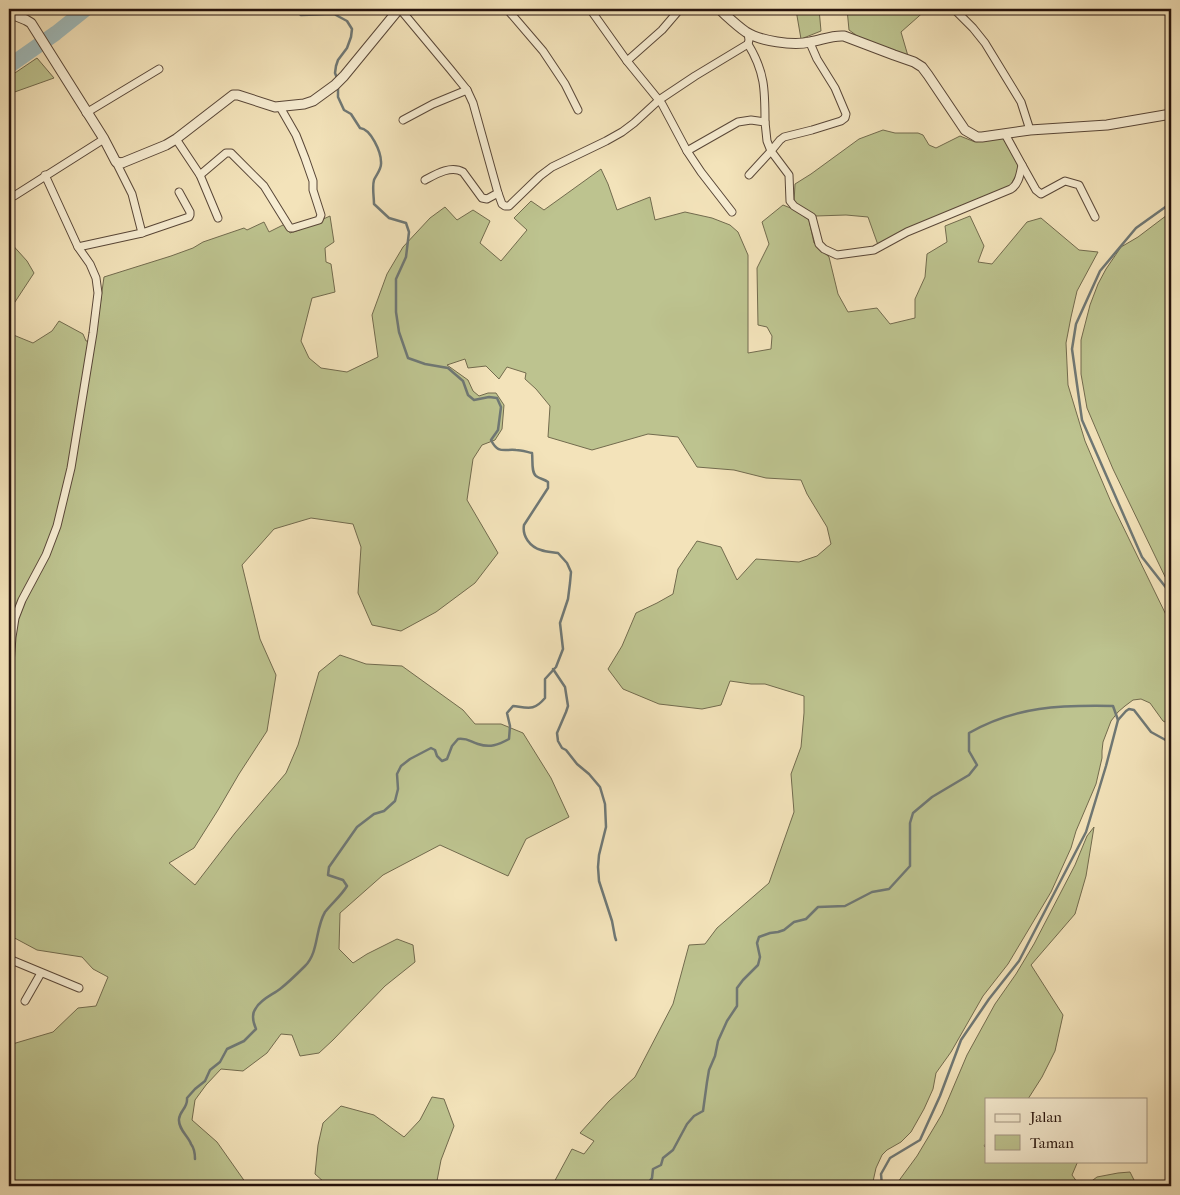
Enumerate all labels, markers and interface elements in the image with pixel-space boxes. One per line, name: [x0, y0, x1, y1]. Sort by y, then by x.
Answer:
legend: [985, 1098, 1148, 1162]
text: Jalan: [1029, 1108, 1062, 1126]
text: Taman: [1030, 1134, 1074, 1152]

